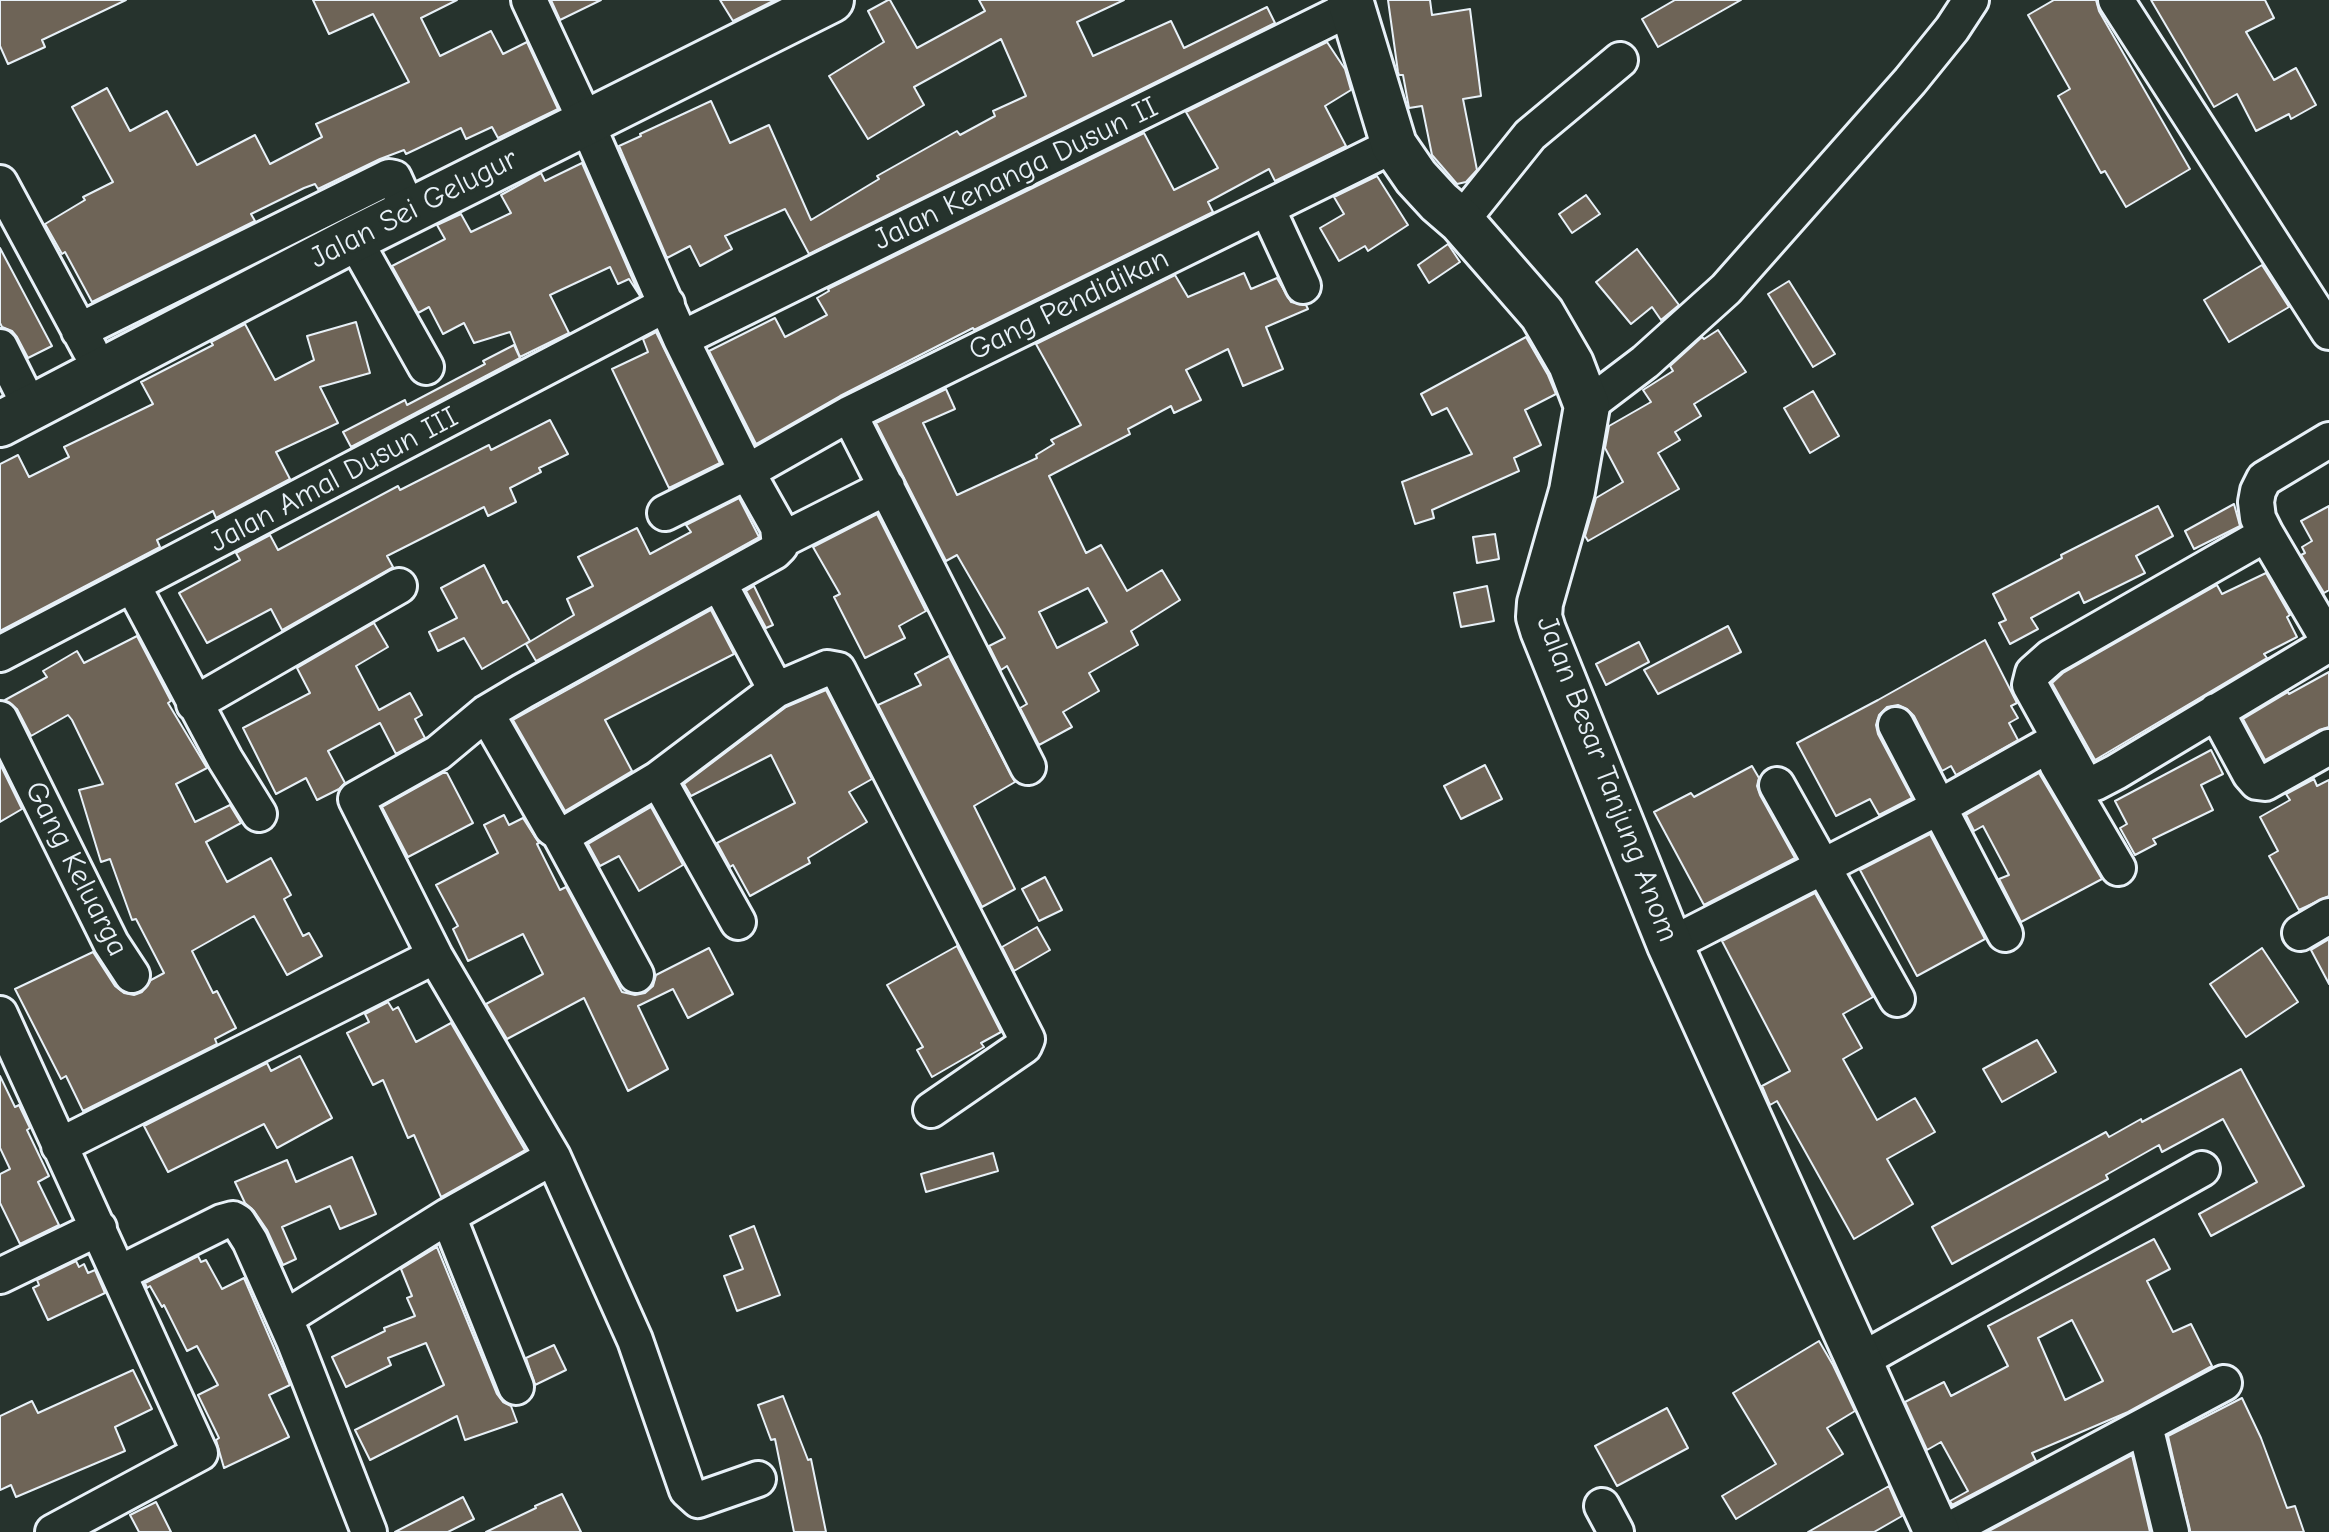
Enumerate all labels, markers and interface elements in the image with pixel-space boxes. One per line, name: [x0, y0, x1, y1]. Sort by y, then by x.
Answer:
street label: Jalan Kenanga Dusun II: [868, 89, 1164, 259]
street label: Jalan Sei Gelugur: [304, 141, 524, 277]
street label: Gang Pendidikan: [963, 241, 1175, 369]
street label: Jalan Amal Dusun III: [204, 399, 464, 561]
street label: Jalan Besar Tanjung Anom: [1528, 611, 1686, 947]
street label: Gang Keluarga: [17, 776, 135, 962]

